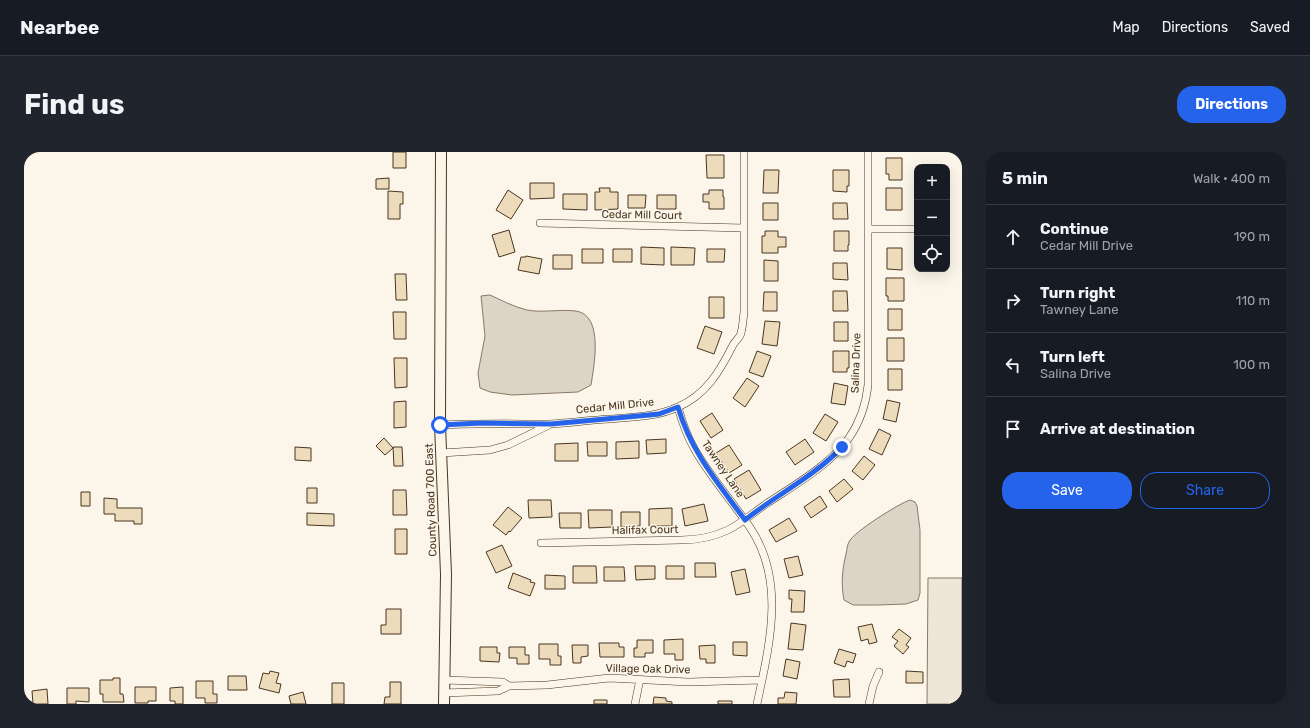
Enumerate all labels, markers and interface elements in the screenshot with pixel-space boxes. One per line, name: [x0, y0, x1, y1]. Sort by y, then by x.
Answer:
text: Nearbee: [20, 16, 99, 39]
text: Map: [1113, 19, 1140, 36]
text: Directions: [1162, 19, 1228, 36]
text: Saved: [1250, 19, 1290, 36]
button: Directions: [1177, 86, 1286, 123]
text: Find us: [24, 88, 124, 121]
map controls: [914, 164, 950, 272]
button: +: [914, 164, 950, 200]
text: 5 min: [1002, 168, 1048, 188]
text: Walk · 400 m: [1193, 171, 1270, 186]
button: −: [914, 200, 950, 236]
street label: Cedar Mill Court: [601, 208, 683, 222]
text: Continue: [1040, 220, 1109, 238]
icon: ahead: [1002, 226, 1024, 248]
text: 190 m: [1234, 229, 1270, 244]
button: locate: [914, 236, 950, 272]
text: Cedar Mill Drive: [1040, 238, 1133, 253]
text: Turn right: [1040, 284, 1115, 302]
icon: right: [1002, 290, 1024, 312]
text: 110 m: [1236, 293, 1270, 308]
text: Tawney Lane: [1040, 302, 1118, 317]
street label: Salina Drive: [848, 333, 864, 393]
text: Turn left: [1040, 348, 1105, 366]
icon: left: [1002, 354, 1024, 376]
text: 100 m: [1233, 357, 1270, 372]
text: Salina Drive: [1040, 366, 1111, 381]
street label: Cedar Mill Drive: [575, 395, 655, 417]
route start: [431, 416, 449, 434]
icon: arrive: [1002, 418, 1024, 440]
text: Arrive at destination: [1040, 420, 1195, 438]
street label: Tawney Lane: [699, 438, 747, 500]
route end: [833, 438, 851, 456]
street label: County Road 700 East: [423, 442, 439, 557]
button: Save: [1002, 472, 1132, 509]
button: Share: [1140, 472, 1270, 509]
street label: Halifax Court: [611, 523, 679, 537]
street label: Village Oak Drive: [605, 662, 691, 676]

